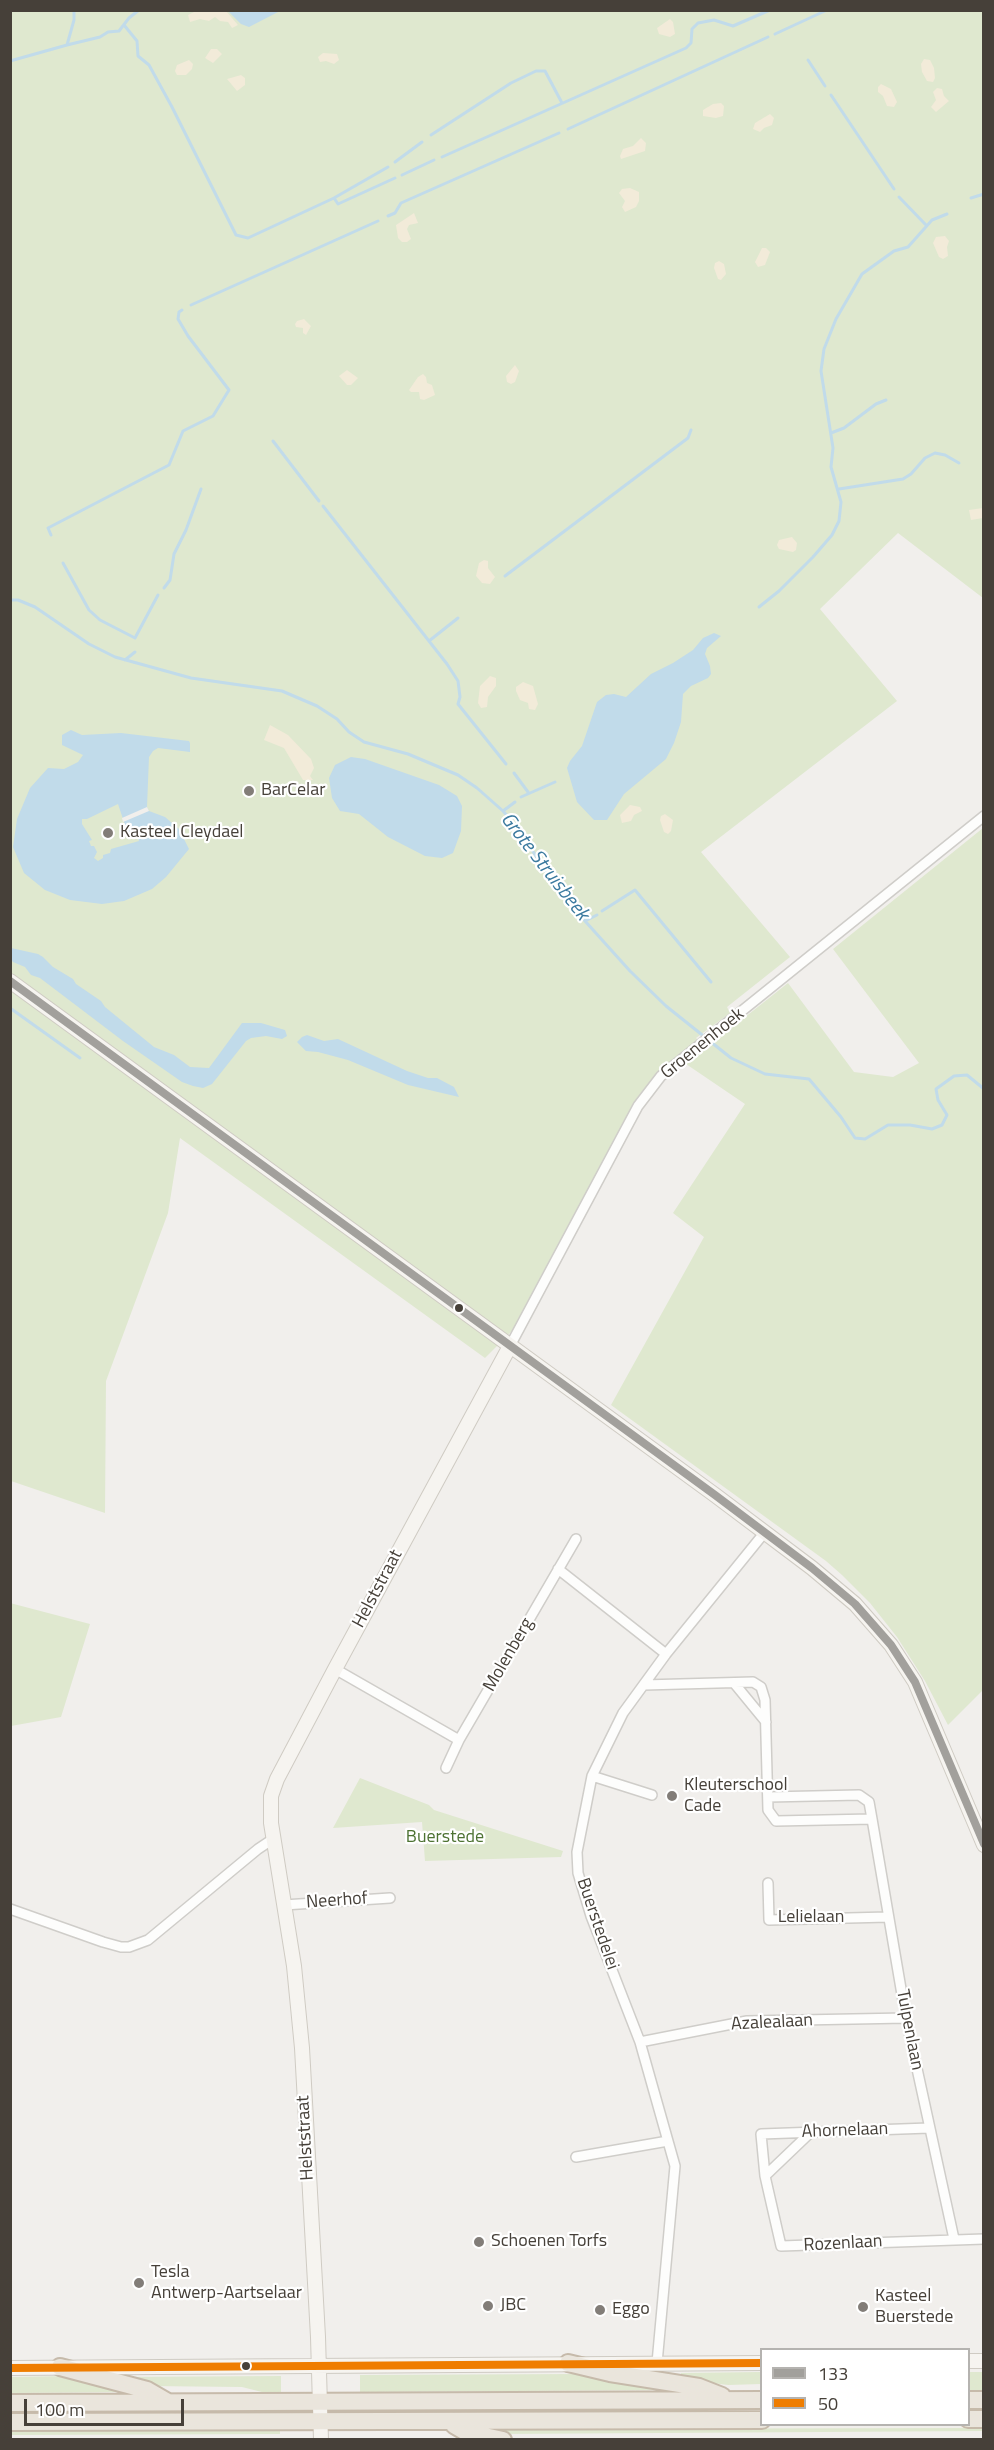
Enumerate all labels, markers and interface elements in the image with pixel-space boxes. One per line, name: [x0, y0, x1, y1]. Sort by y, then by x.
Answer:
place label: BarCelar: [261, 780, 325, 802]
marker: BarCelar: [242, 784, 256, 798]
water label: Grote Struisbeek: [495, 808, 593, 926]
place label: Kasteel Cleydael: [120, 822, 243, 844]
marker: Kasteel Cleydael: [101, 826, 115, 840]
street label: Groenenhoek: [657, 1004, 749, 1084]
unlabelled marker: [453, 1302, 465, 1314]
street label: Helststraat: [348, 1546, 408, 1632]
street label: Molenberg: [479, 1614, 539, 1696]
place label: Kleuterschool Cade: [684, 1775, 788, 1818]
marker: Kleuterschool Cade: [665, 1789, 679, 1803]
park label: Buerstede: [406, 1827, 484, 1849]
street label: Buerstedelei: [571, 1875, 623, 1973]
street label: Neerhof: [306, 1888, 368, 1914]
street label: Lelielaan: [778, 1907, 844, 1929]
street label: Tulpenlaan: [891, 1988, 927, 2072]
street label: Azalealaan: [730, 2010, 814, 2036]
street label: Helststraat: [293, 2095, 319, 2181]
street label: Ahornelaan: [801, 2119, 889, 2143]
place label: Schoenen Torfs: [491, 2231, 607, 2253]
street label: Rozenlaan: [803, 2231, 883, 2257]
marker: Schoenen Torfs: [472, 2235, 486, 2249]
place label: Tesla Antwerp-Aartselaar: [151, 2262, 302, 2304]
marker: Tesla Antwerp-Aartselaar: [132, 2276, 146, 2290]
place label: Kasteel Buerstede: [875, 2286, 953, 2328]
place label: JBC: [500, 2295, 526, 2317]
marker: JBC: [481, 2299, 495, 2313]
place label: Eggo: [612, 2299, 650, 2321]
marker: Kasteel Buerstede: [856, 2300, 870, 2314]
marker: Eggo: [593, 2303, 607, 2317]
legend: [760, 2348, 970, 2426]
unlabelled marker: [240, 2360, 252, 2372]
text: 133: [818, 2360, 848, 2387]
scale bar: [27, 2387, 188, 2425]
text: 50: [818, 2390, 838, 2417]
text: 100 m: [35, 2396, 84, 2423]

